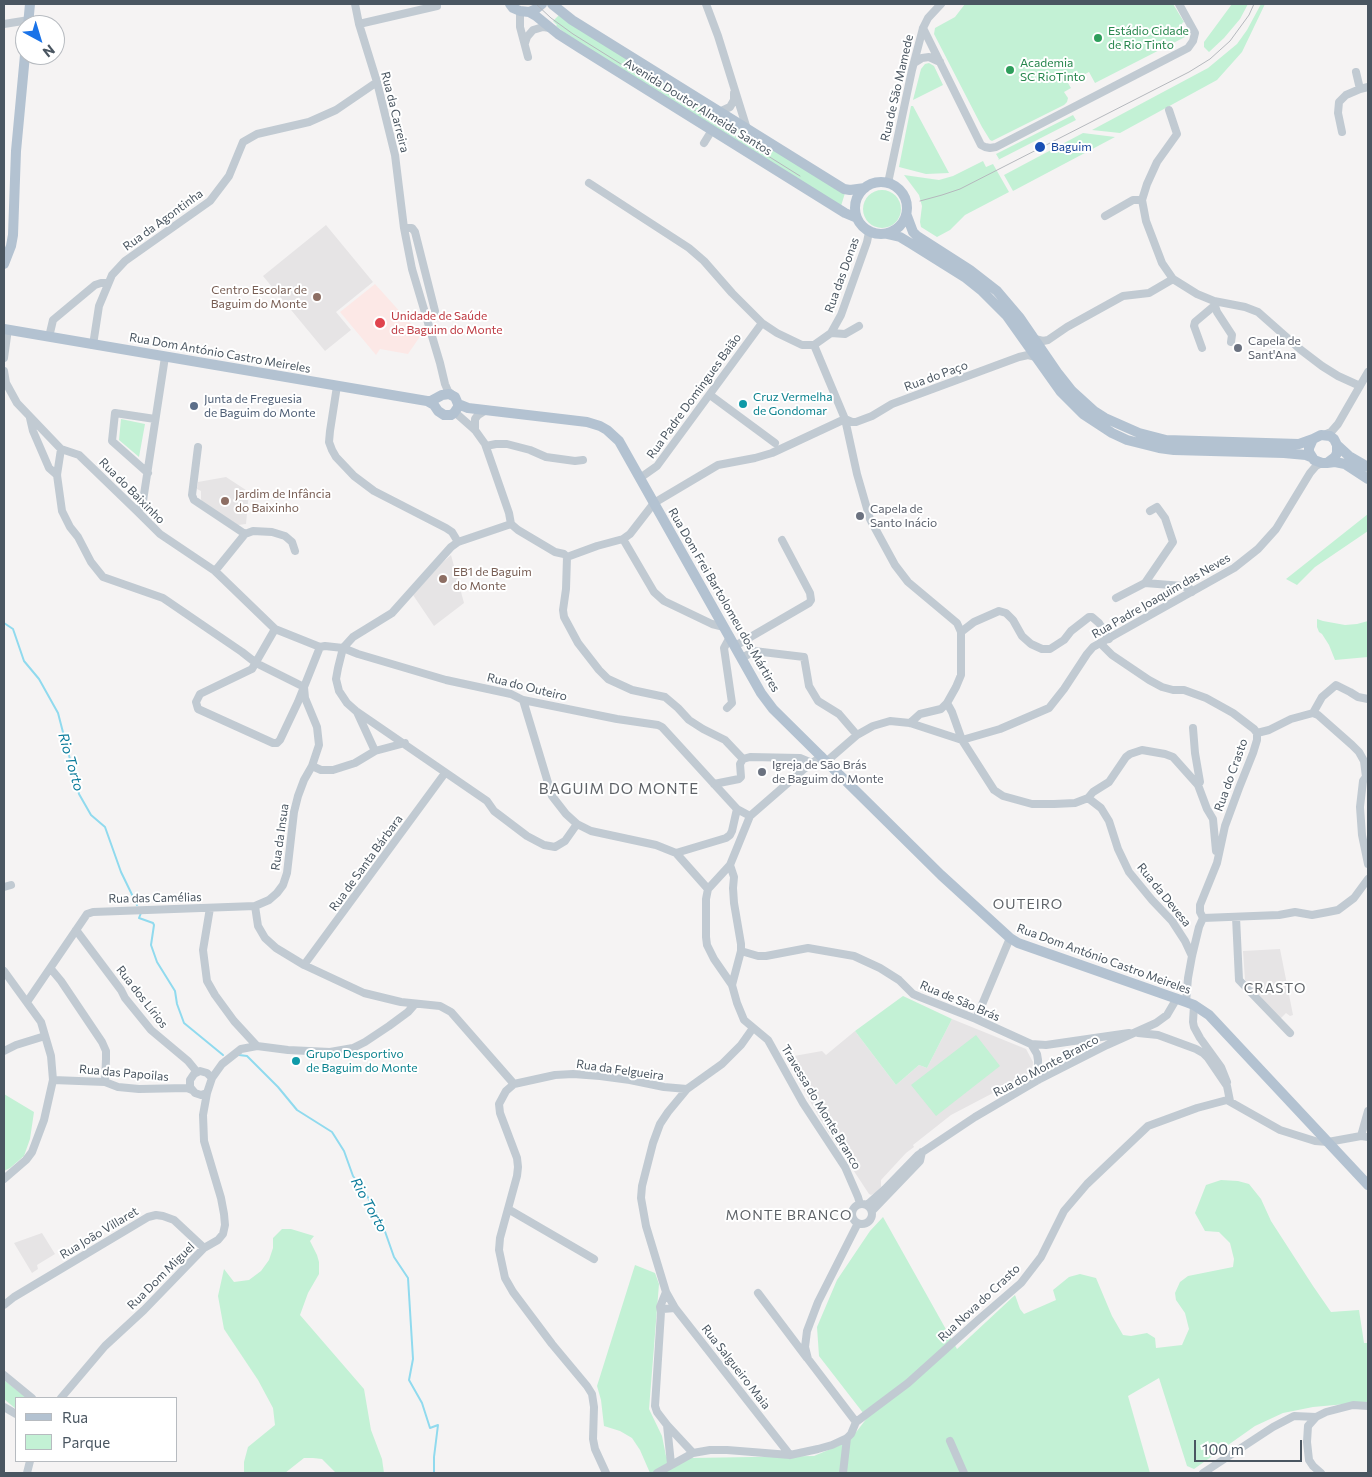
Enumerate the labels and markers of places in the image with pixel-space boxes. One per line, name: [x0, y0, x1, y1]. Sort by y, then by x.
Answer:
place label: Estádio Cidade de Rio Tinto: [1108, 24, 1189, 52]
marker: Estádio Cidade de Rio Tinto: [1092, 32, 1104, 44]
place label: Academia SC RioTinto: [1020, 56, 1086, 84]
marker: Academia SC RioTinto: [1004, 64, 1016, 76]
marker: Baguim: [1033, 140, 1047, 154]
place label: Baguim: [1051, 140, 1092, 154]
place label: Centro Escolar de Baguim do Monte: [211, 283, 307, 311]
marker: Centro Escolar de Baguim do Monte: [311, 291, 323, 303]
place label: Unidade de Saúde de Baguim do Monte: [391, 309, 503, 337]
marker: Unidade de Saúde de Baguim do Monte: [373, 316, 387, 330]
place label: Capela de Sant'Ana: [1248, 334, 1301, 362]
marker: Capela de Sant'Ana: [1232, 342, 1244, 354]
place label: Cruz Vermelha de Gondomar: [753, 390, 832, 418]
place label: Junta de Freguesia de Baguim do Monte: [204, 392, 316, 420]
marker: Cruz Vermelha de Gondomar: [737, 398, 749, 410]
marker: Junta de Freguesia de Baguim do Monte: [188, 400, 200, 412]
place label: Jardim de Infância do Baixinho: [235, 487, 331, 515]
marker: Jardim de Infância do Baixinho: [219, 495, 231, 507]
place label: Capela de Santo Inácio: [870, 502, 937, 530]
marker: Capela de Santo Inácio: [854, 510, 866, 522]
place label: EB1 de Baguim do Monte: [453, 565, 532, 593]
marker: EB1 de Baguim do Monte: [437, 573, 449, 585]
place label: Igreja de São Brás de Baguim do Monte: [772, 758, 884, 786]
marker: Igreja de São Brás de Baguim do Monte: [756, 766, 768, 778]
place label: Grupo Desportivo de Baguim do Monte: [306, 1047, 418, 1075]
marker: Grupo Desportivo de Baguim do Monte: [290, 1055, 302, 1067]

